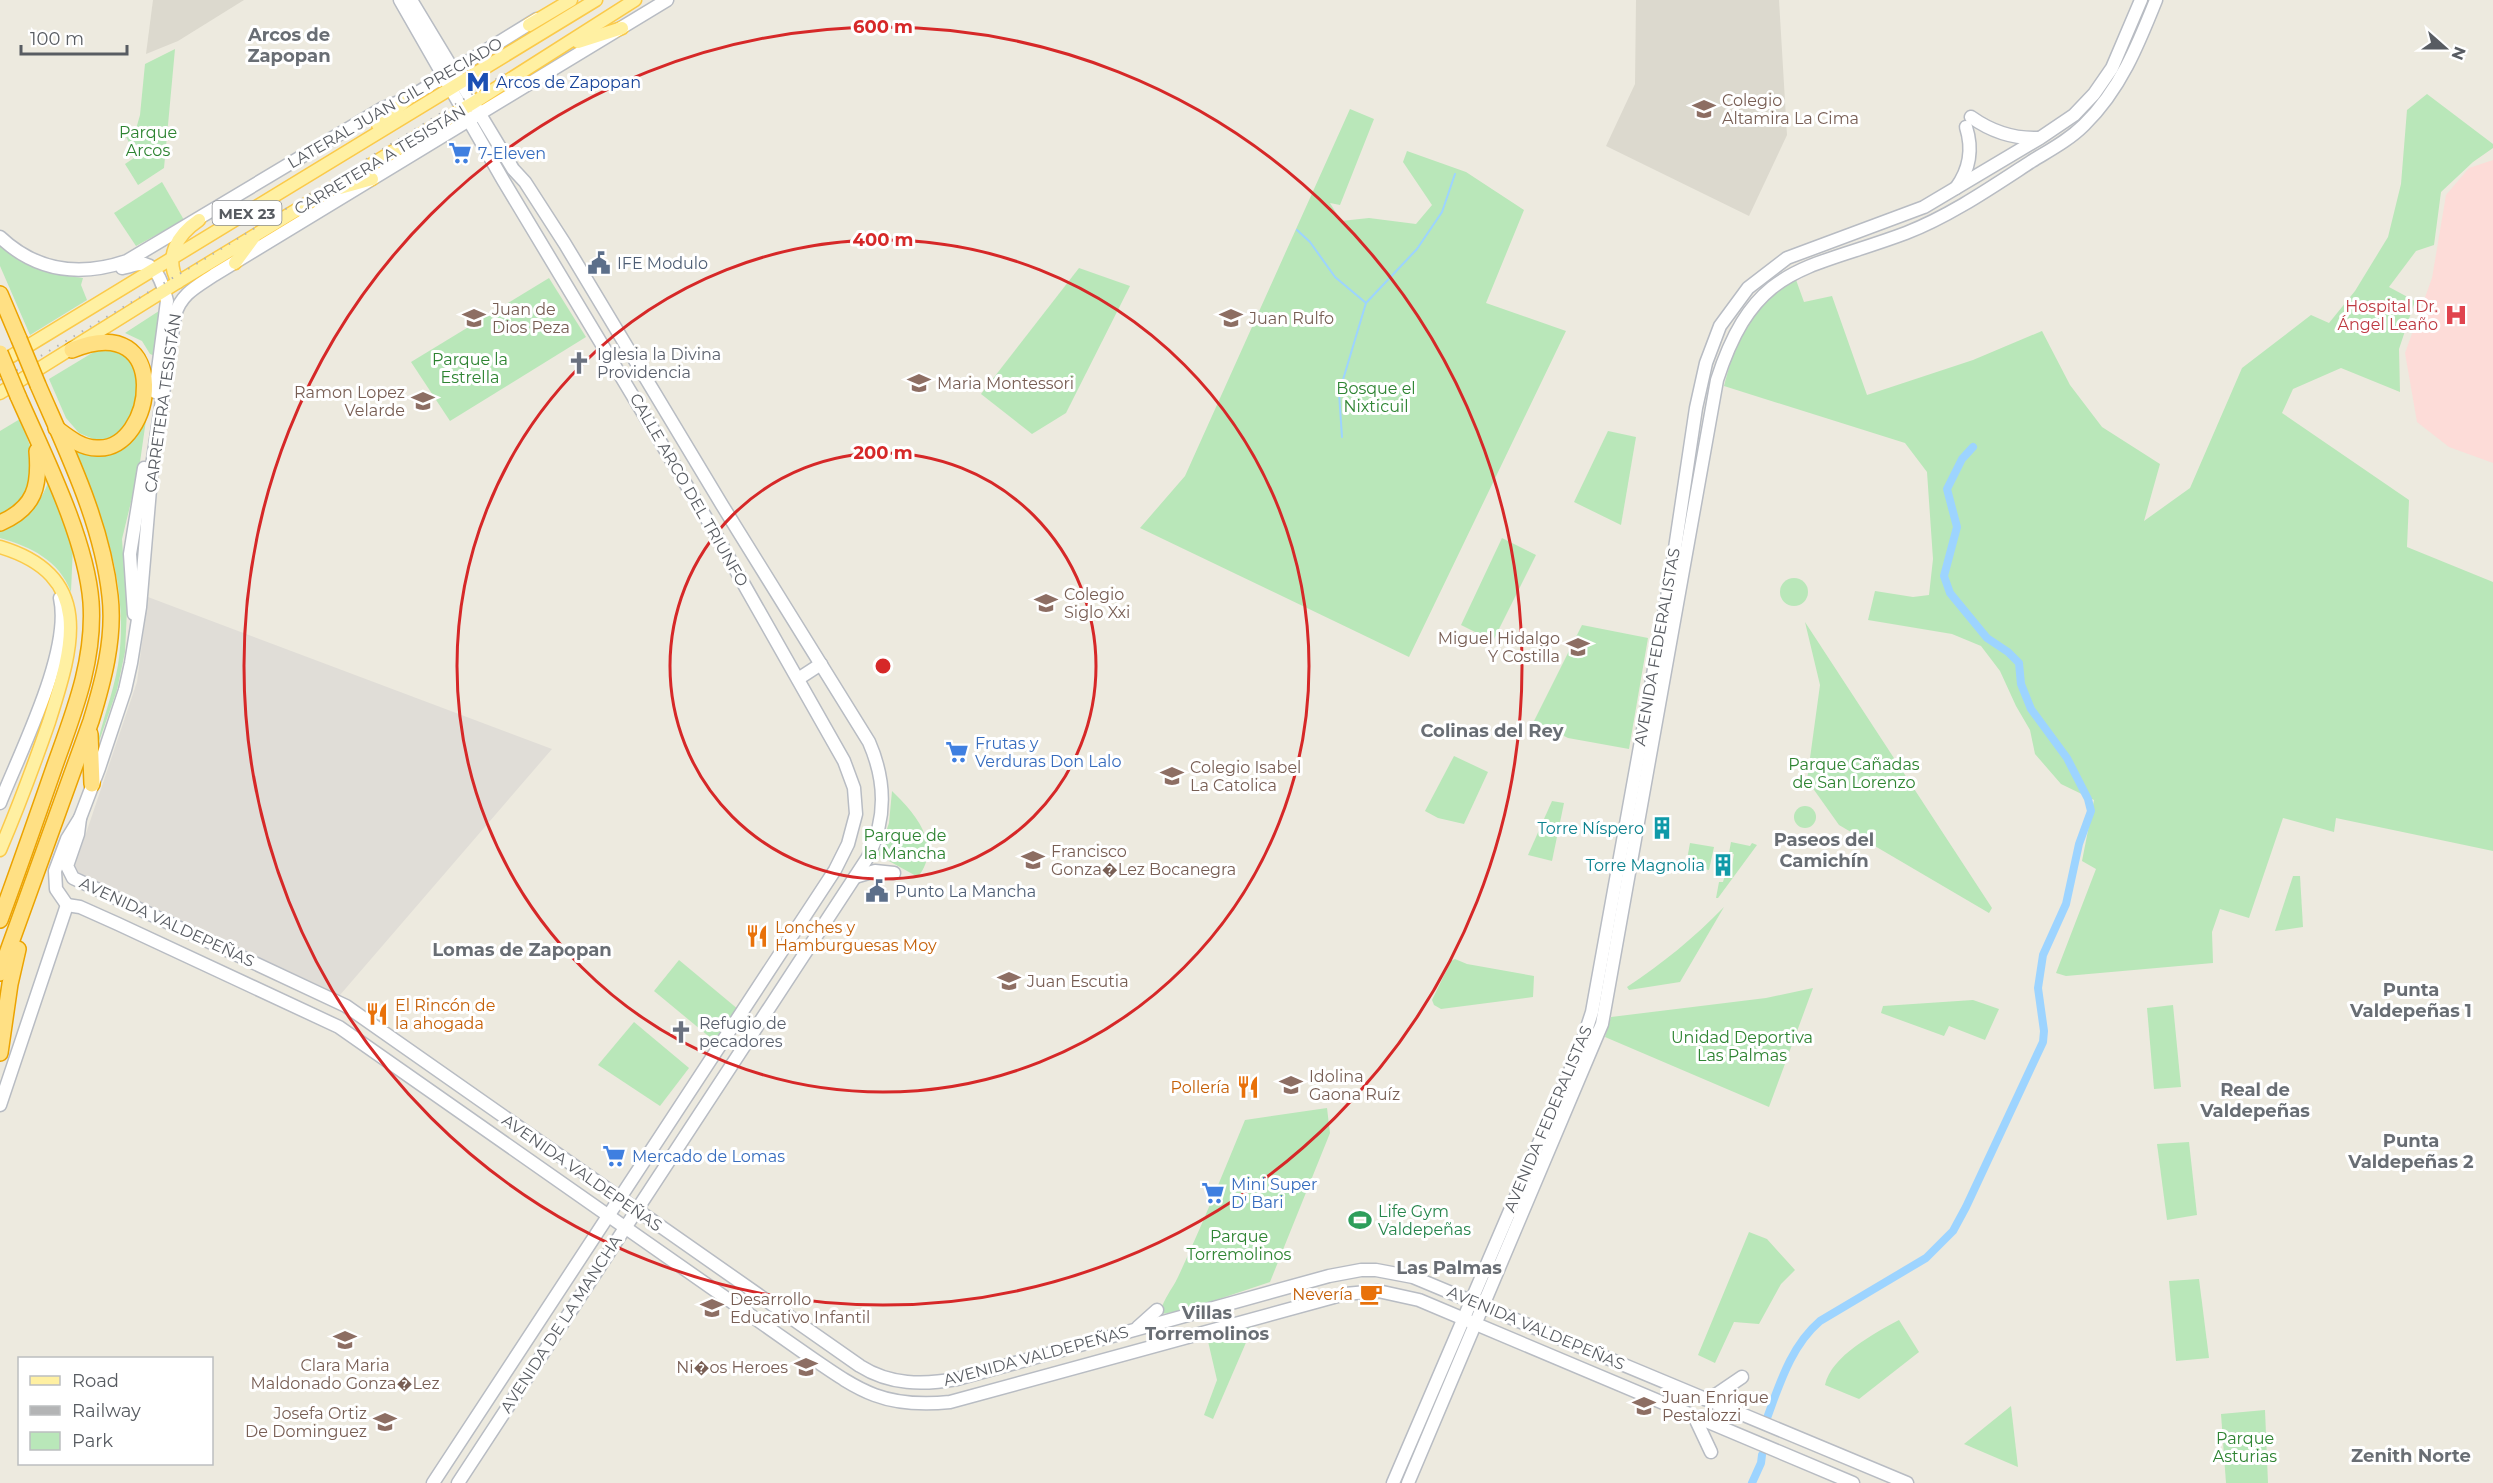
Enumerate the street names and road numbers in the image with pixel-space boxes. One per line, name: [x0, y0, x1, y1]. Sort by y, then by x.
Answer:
street label: LATERAL JUAN GIL PRECIADO: [284, 34, 506, 172]
street label: CARRETERA A TESISTÁN: [291, 101, 469, 219]
road number: MEX 23: [212, 201, 282, 225]
street label: CARRETERA TESISTÁN: [141, 312, 185, 494]
street label: CALLE ARCO DEL TRIUNFO: [626, 390, 752, 590]
street label: AVENIDA FEDERALISTAS: [1630, 546, 1684, 748]
street label: AVENIDA VALDEPEÑAS: [76, 873, 258, 971]
street label: AVENIDA FEDERALISTAS: [1500, 1023, 1596, 1215]
street label: AVENIDA VALDEPEÑAS: [498, 1110, 666, 1236]
street label: AVENIDA DE LA MANCHA: [496, 1231, 626, 1416]
street label: AVENIDA VALDEPEÑAS: [1444, 1282, 1628, 1374]
street label: AVENIDA VALDEPEÑAS: [941, 1322, 1131, 1390]

